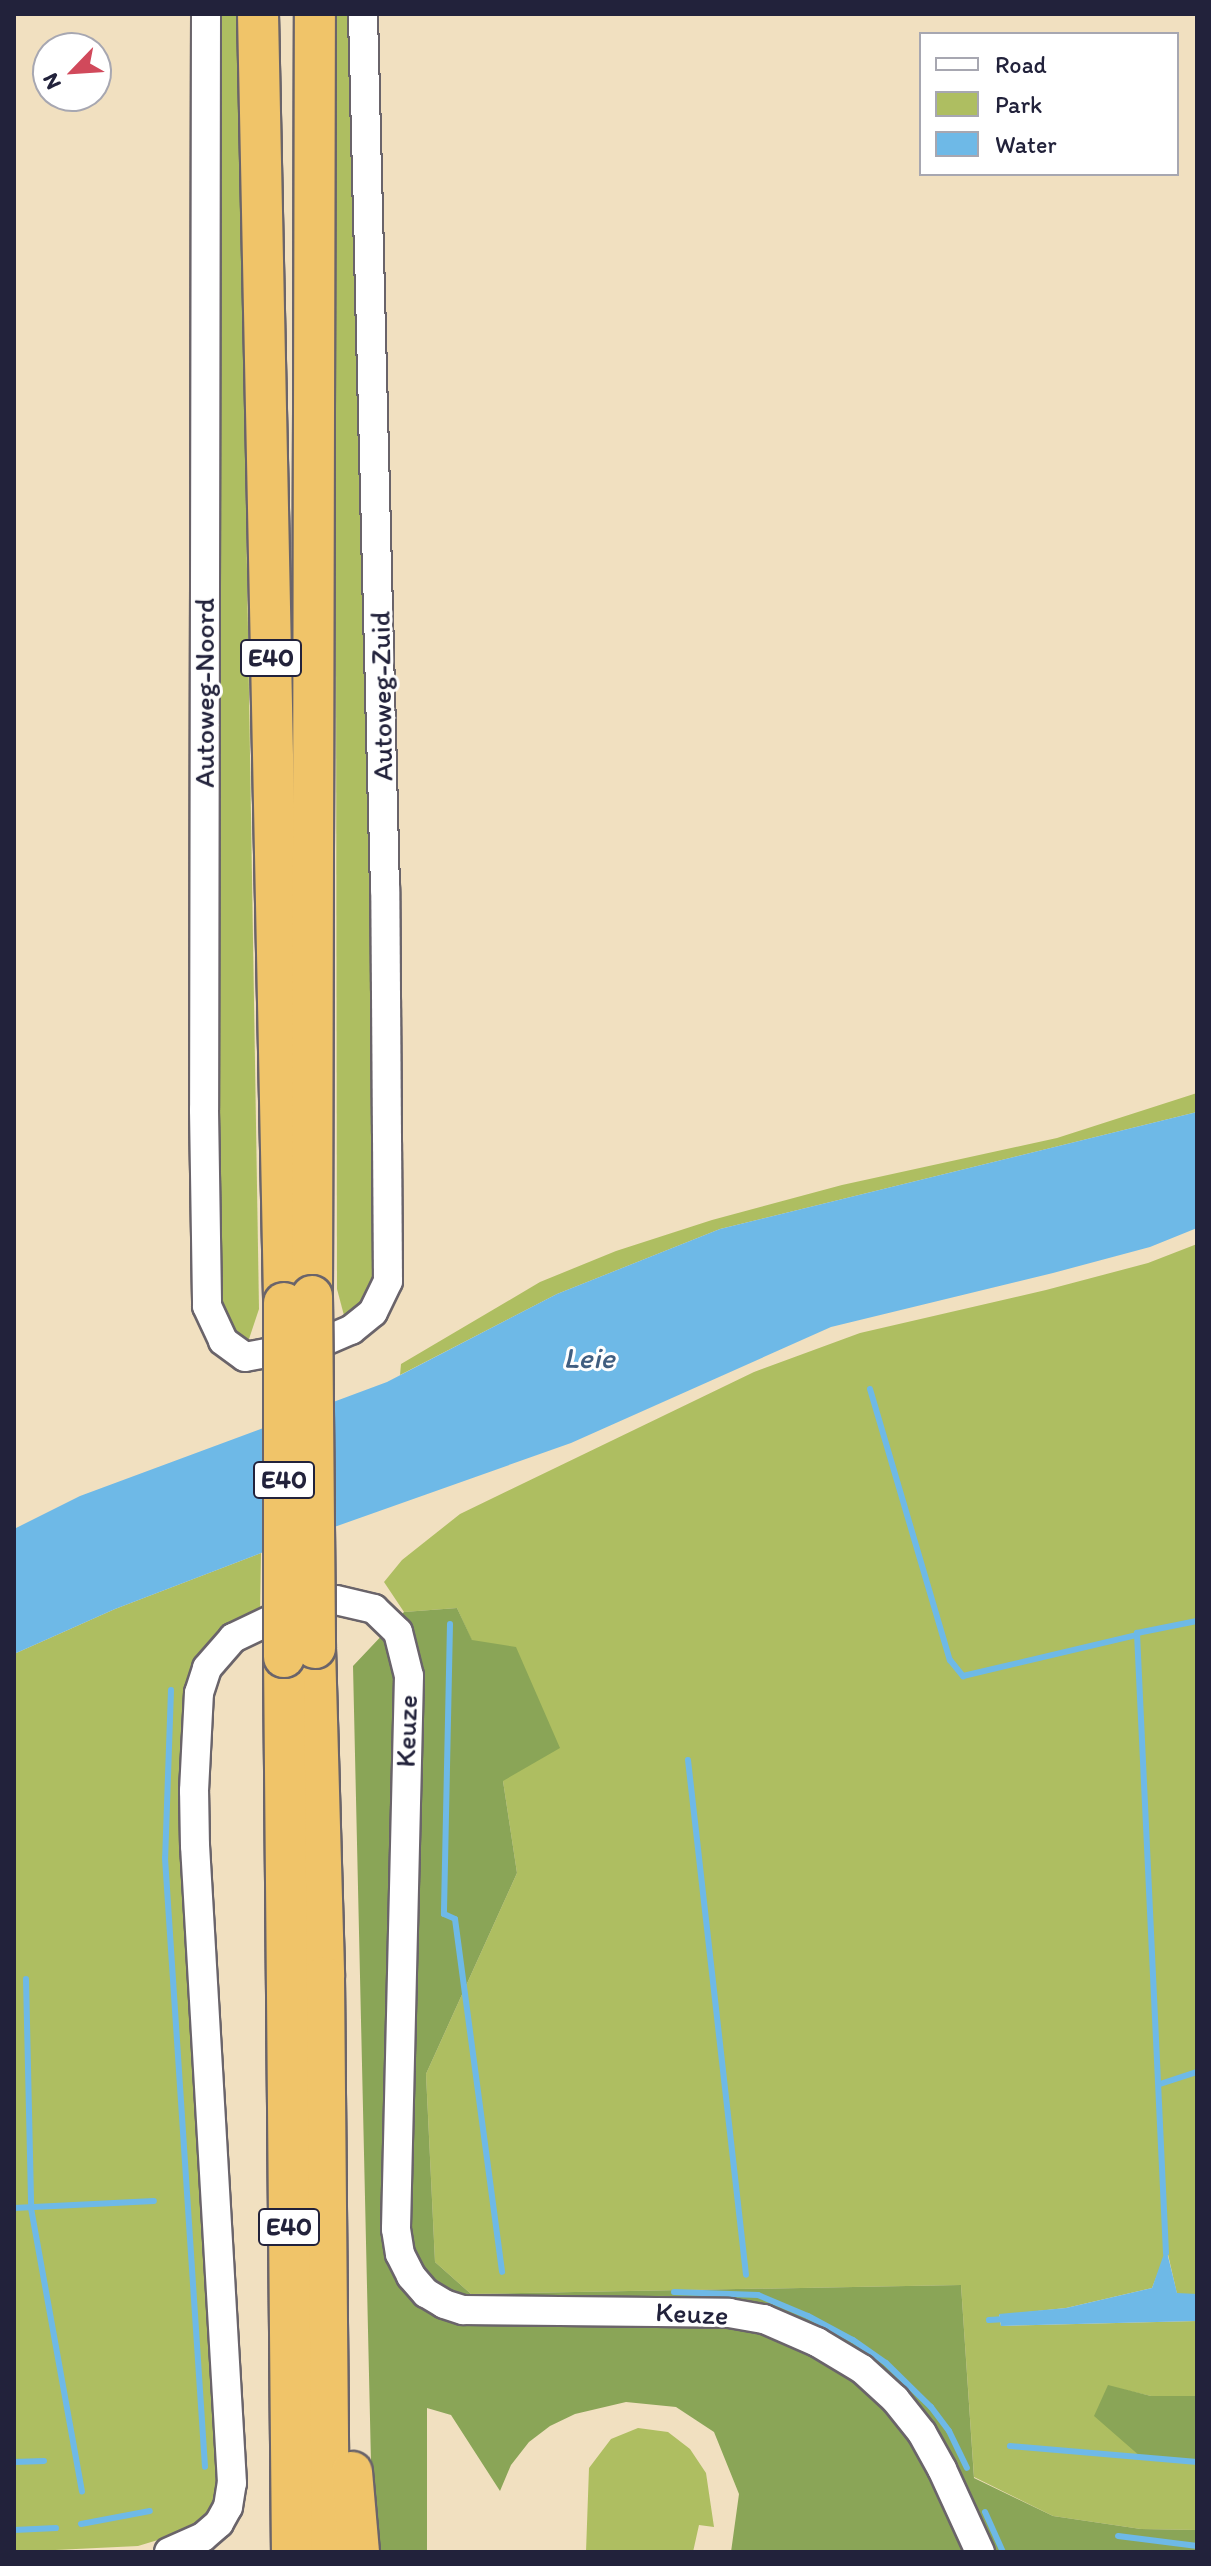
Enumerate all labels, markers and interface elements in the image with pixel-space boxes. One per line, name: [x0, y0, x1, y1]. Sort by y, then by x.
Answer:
north arrow: [32, 32, 112, 112]
legend: [919, 32, 1179, 176]
text: Road: [995, 50, 1047, 79]
text: N: [36, 69, 67, 94]
text: Park: [995, 90, 1042, 119]
text: Water: [995, 130, 1057, 159]
street label: Autoweg-Noord: [187, 598, 221, 788]
street label: Autoweg-Zuid: [363, 611, 399, 781]
road number: E40: [239, 636, 303, 680]
water label: Leie: [563, 1340, 615, 1376]
road number: E40: [252, 1458, 316, 1502]
street label: Keuze: [388, 1694, 424, 1768]
road number: E40: [257, 2205, 321, 2249]
street label: Keuze: [655, 2294, 729, 2332]

